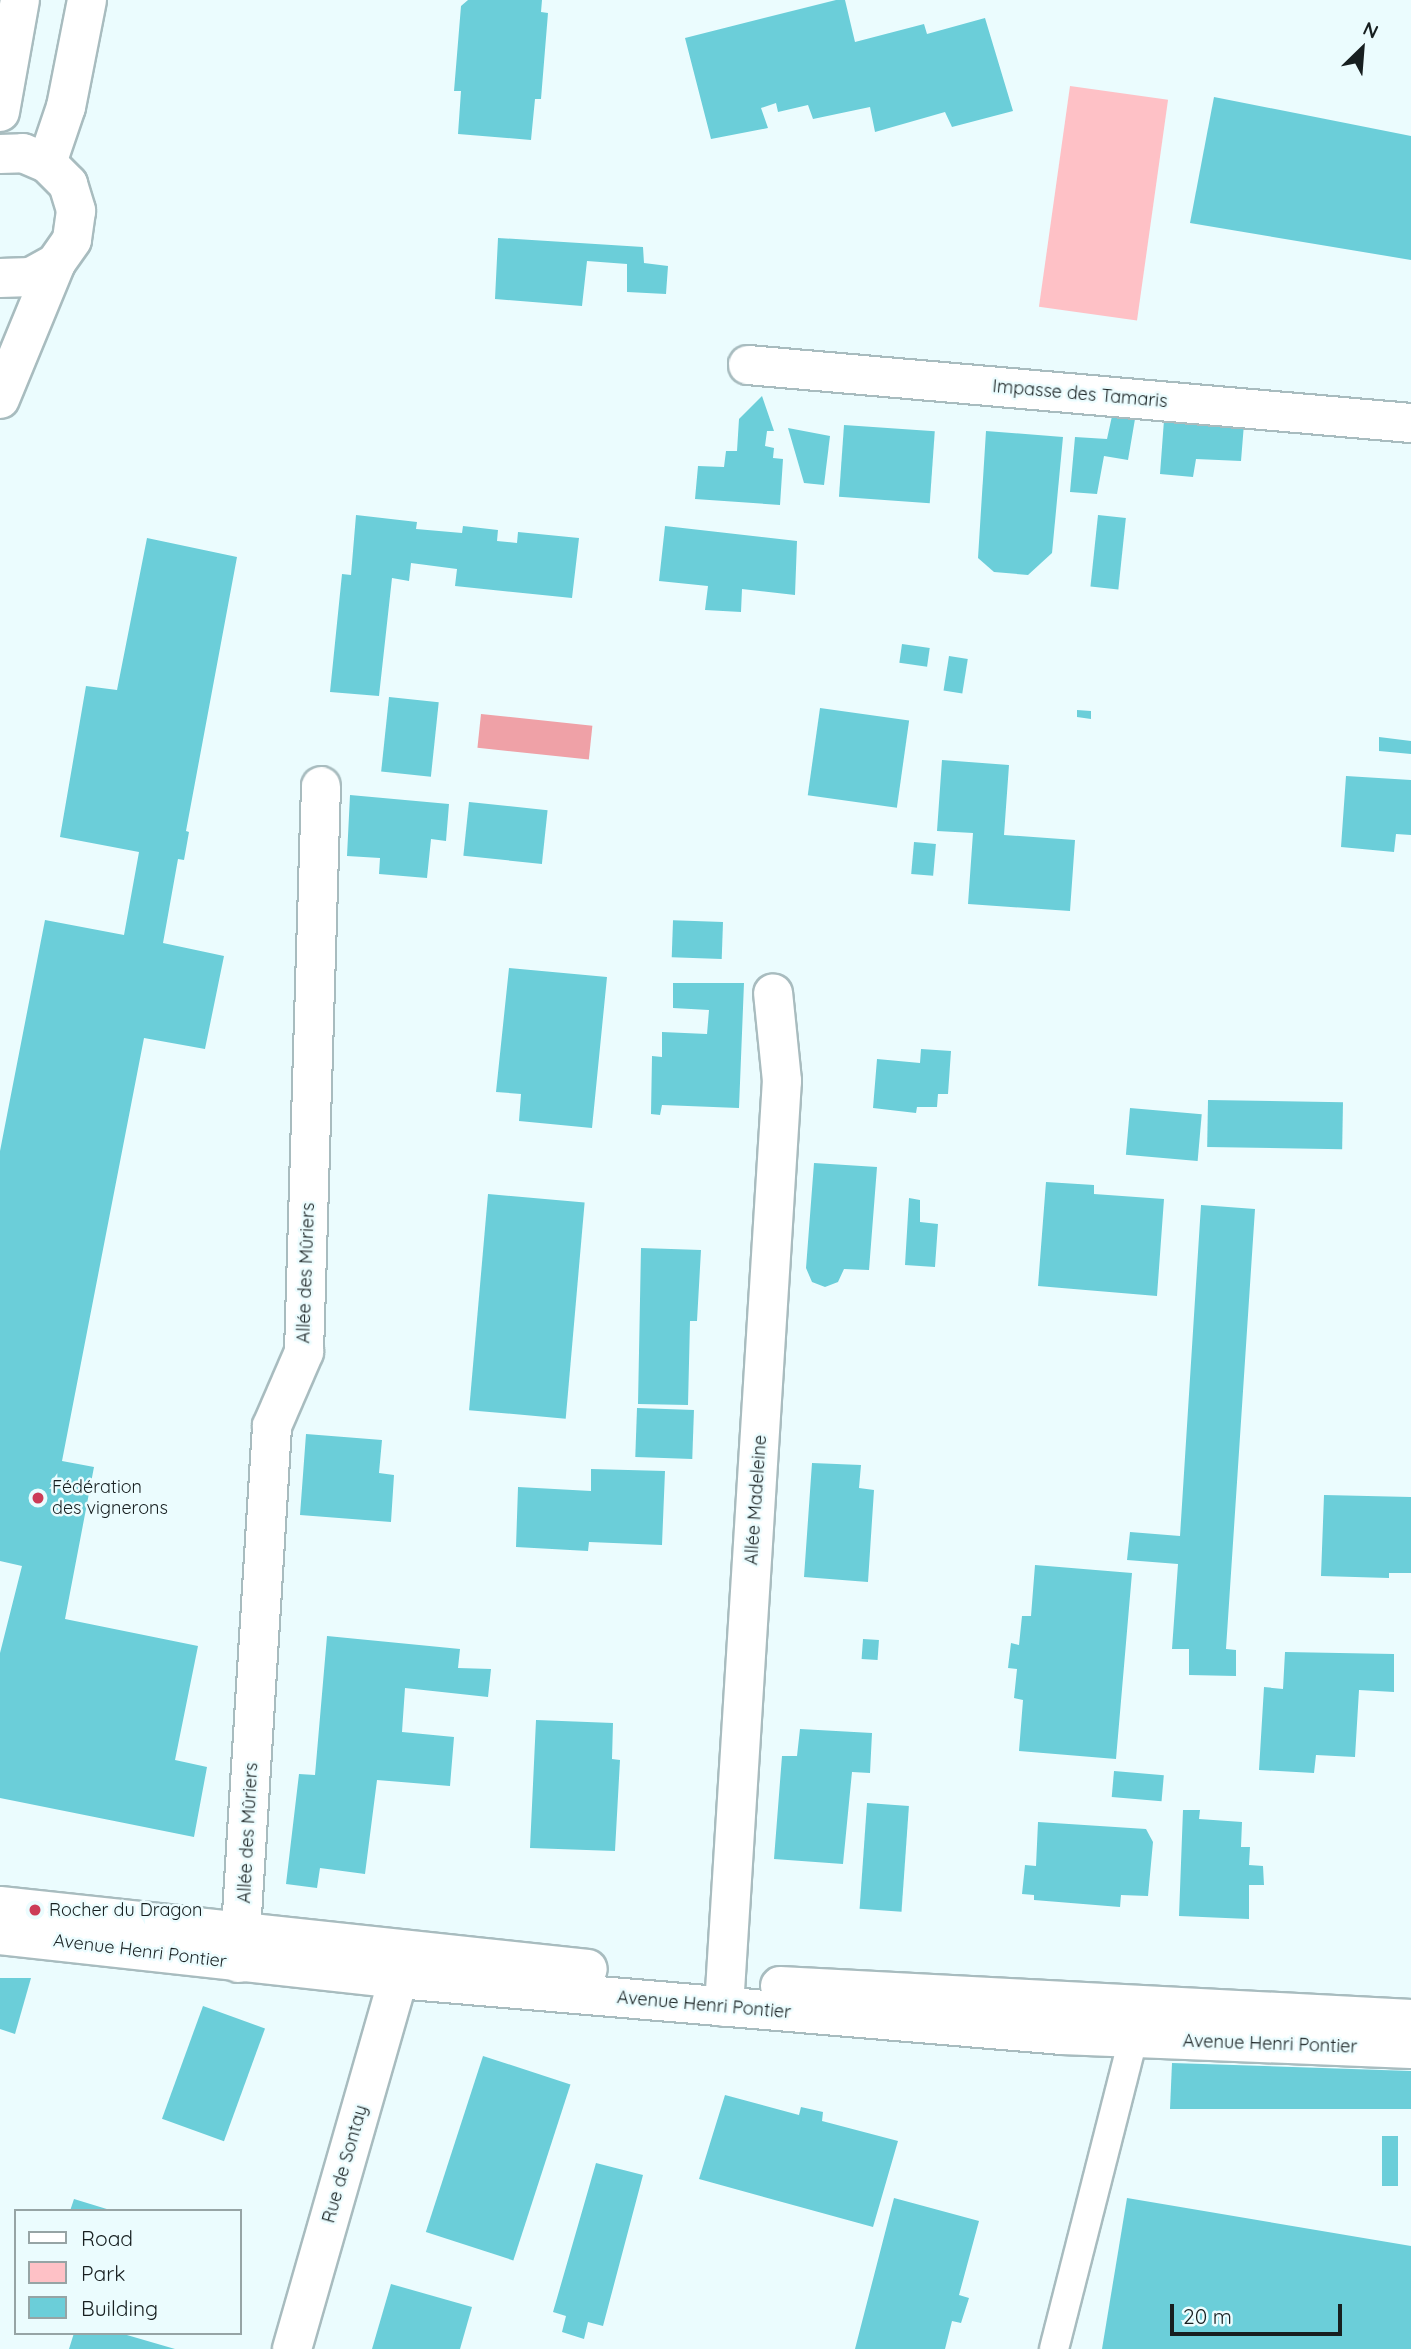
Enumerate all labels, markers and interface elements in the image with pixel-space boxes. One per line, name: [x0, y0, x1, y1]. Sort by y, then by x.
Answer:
north arrow: [1327, 14, 1397, 84]
text: N: [1359, 16, 1382, 44]
street label: Impasse des Tamaris: [992, 376, 1168, 412]
street label: Allée des Mûriers: [293, 1202, 319, 1344]
street label: Allée Madeleine: [741, 1434, 771, 1566]
place label: Fédération des vignerons: [52, 1477, 168, 1520]
marker: Fédération des vignerons: [30, 1490, 46, 1506]
street label: Allée des Mûriers: [234, 1762, 262, 1904]
place label: Rocher du Dragon: [49, 1899, 202, 1921]
marker: Rocher du Dragon: [27, 1902, 43, 1918]
street label: Avenue Henri Pontier: [52, 1930, 228, 1972]
street label: Avenue Henri Pontier: [616, 1987, 792, 2023]
street label: Avenue Henri Pontier: [1182, 2030, 1358, 2058]
street label: Rue de Sontay: [318, 2102, 372, 2226]
legend: [14, 2209, 242, 2335]
text: Road: [81, 2225, 133, 2251]
text: Park: [81, 2260, 125, 2286]
scale bar: [1173, 2290, 1344, 2334]
text: Building: [81, 2295, 158, 2321]
text: 20 m: [1183, 2303, 1232, 2329]

